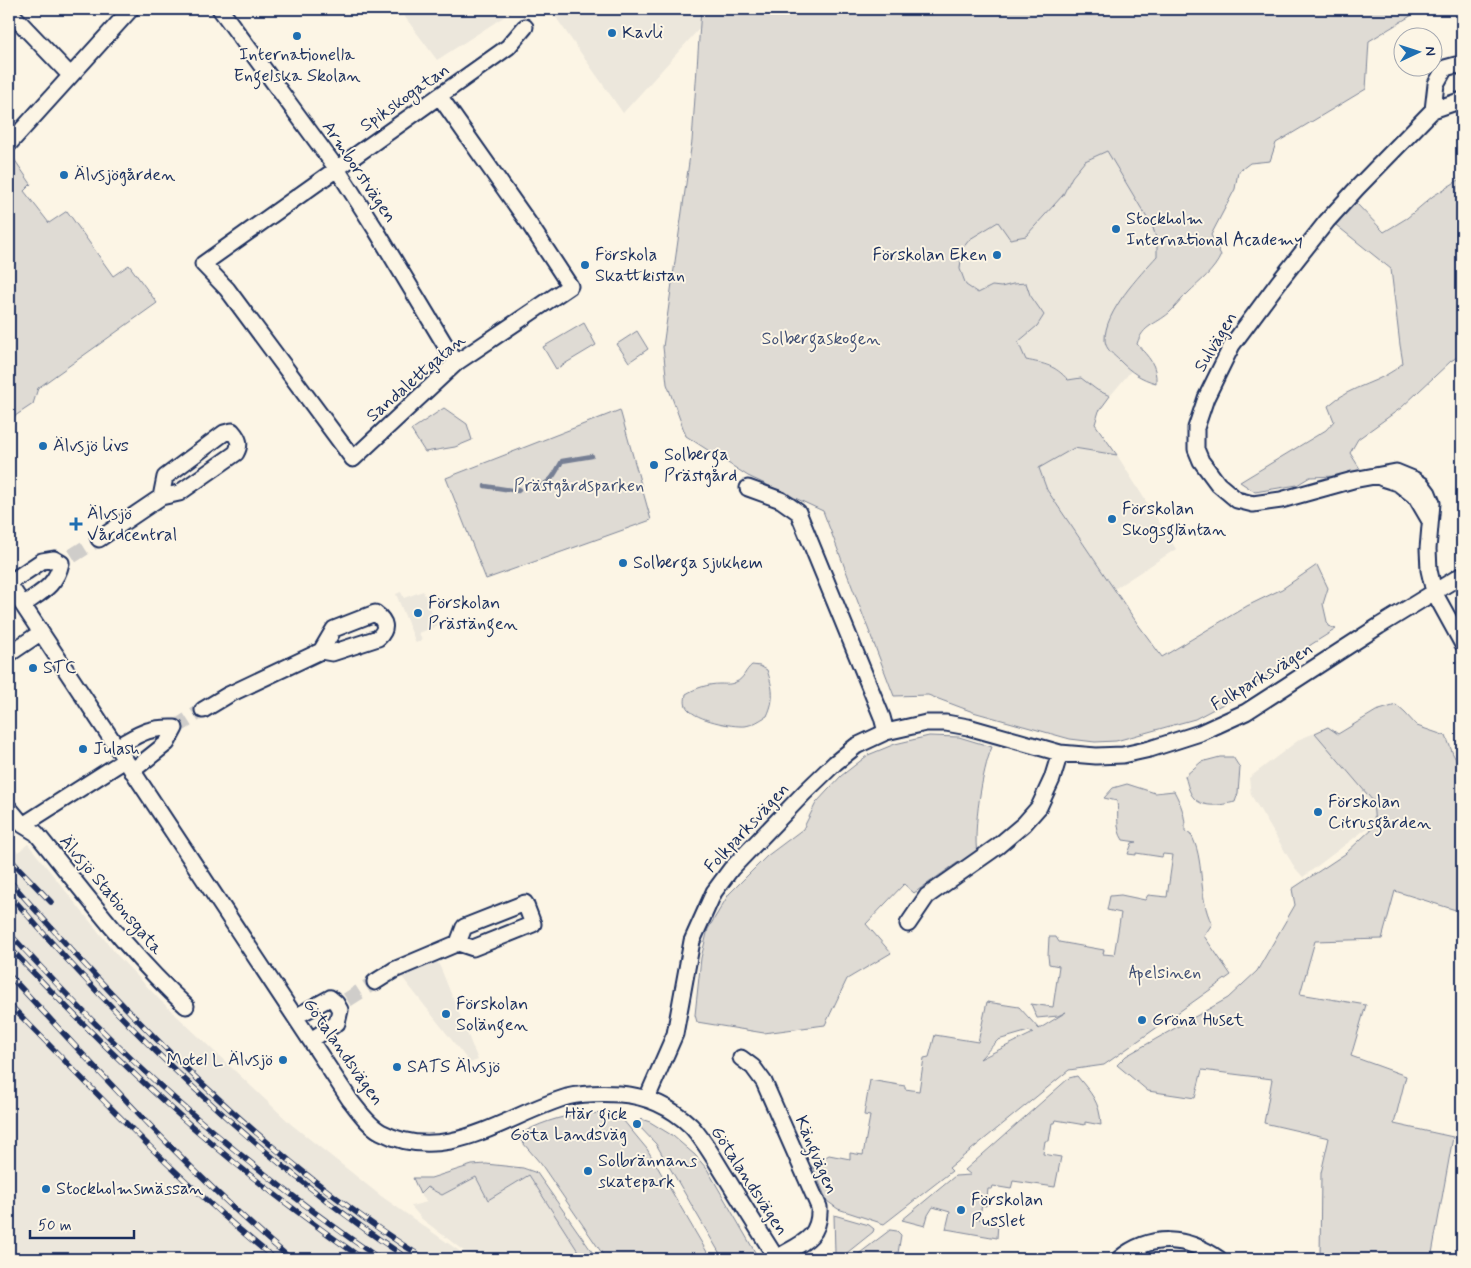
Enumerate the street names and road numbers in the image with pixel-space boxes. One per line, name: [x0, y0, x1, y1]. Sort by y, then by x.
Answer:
street label: Spikskogatan: [355, 58, 455, 139]
street label: Armborstvägen: [316, 116, 402, 228]
street label: Sulvägen: [1189, 307, 1243, 377]
street label: Sandalettgatan: [361, 328, 471, 428]
street label: Folkparksvägen: [1207, 637, 1317, 717]
street label: Folkparksvägen: [699, 778, 795, 878]
street label: Älvsjö Stationsgata: [53, 830, 168, 961]
street label: Götalandsvägen: [297, 993, 389, 1111]
street label: Kängvägen: [787, 1112, 843, 1199]
street label: Götalandsvägen: [705, 1122, 793, 1240]

